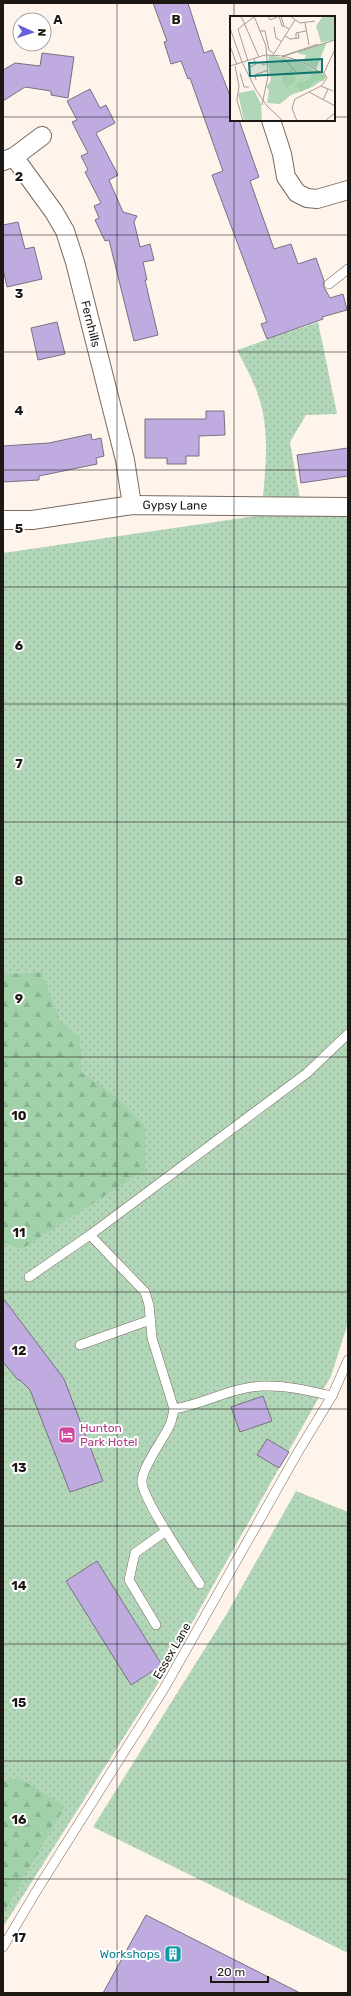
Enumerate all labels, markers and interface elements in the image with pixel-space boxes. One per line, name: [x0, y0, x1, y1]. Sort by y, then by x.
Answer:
north arrow: [12, 12, 52, 52]
text: A: [53, 12, 63, 27]
text: B: [171, 12, 181, 27]
inset map: [230, 16, 335, 121]
text: N: [35, 28, 48, 37]
text: 2: [15, 169, 23, 184]
text: 3: [15, 286, 24, 301]
street label: Fernhills: [78, 299, 103, 349]
text: 4: [15, 403, 24, 418]
street label: Gypsy Lane: [143, 498, 207, 513]
text: 5: [15, 521, 23, 536]
text: 6: [15, 638, 24, 653]
text: 7: [15, 756, 23, 771]
text: 8: [15, 873, 24, 888]
text: 9: [15, 991, 23, 1006]
text: 10: [11, 1108, 27, 1123]
text: 11: [13, 1225, 25, 1240]
text: 12: [12, 1343, 26, 1358]
place label: Hunton Park Hotel: [80, 1421, 138, 1449]
hotel icon: Hunton Park Hotel: [57, 1425, 77, 1445]
text: 13: [11, 1460, 27, 1475]
text: 14: [11, 1578, 27, 1593]
street label: Essex Lane: [150, 1620, 194, 1682]
text: 15: [12, 1695, 26, 1710]
text: 16: [12, 1812, 27, 1827]
text: 17: [12, 1930, 27, 1945]
building icon: Workshops: [163, 1944, 183, 1964]
place label: Workshops: [100, 1947, 160, 1961]
scale bar: [211, 1958, 268, 1984]
text: 20 m: [217, 1965, 245, 1979]

